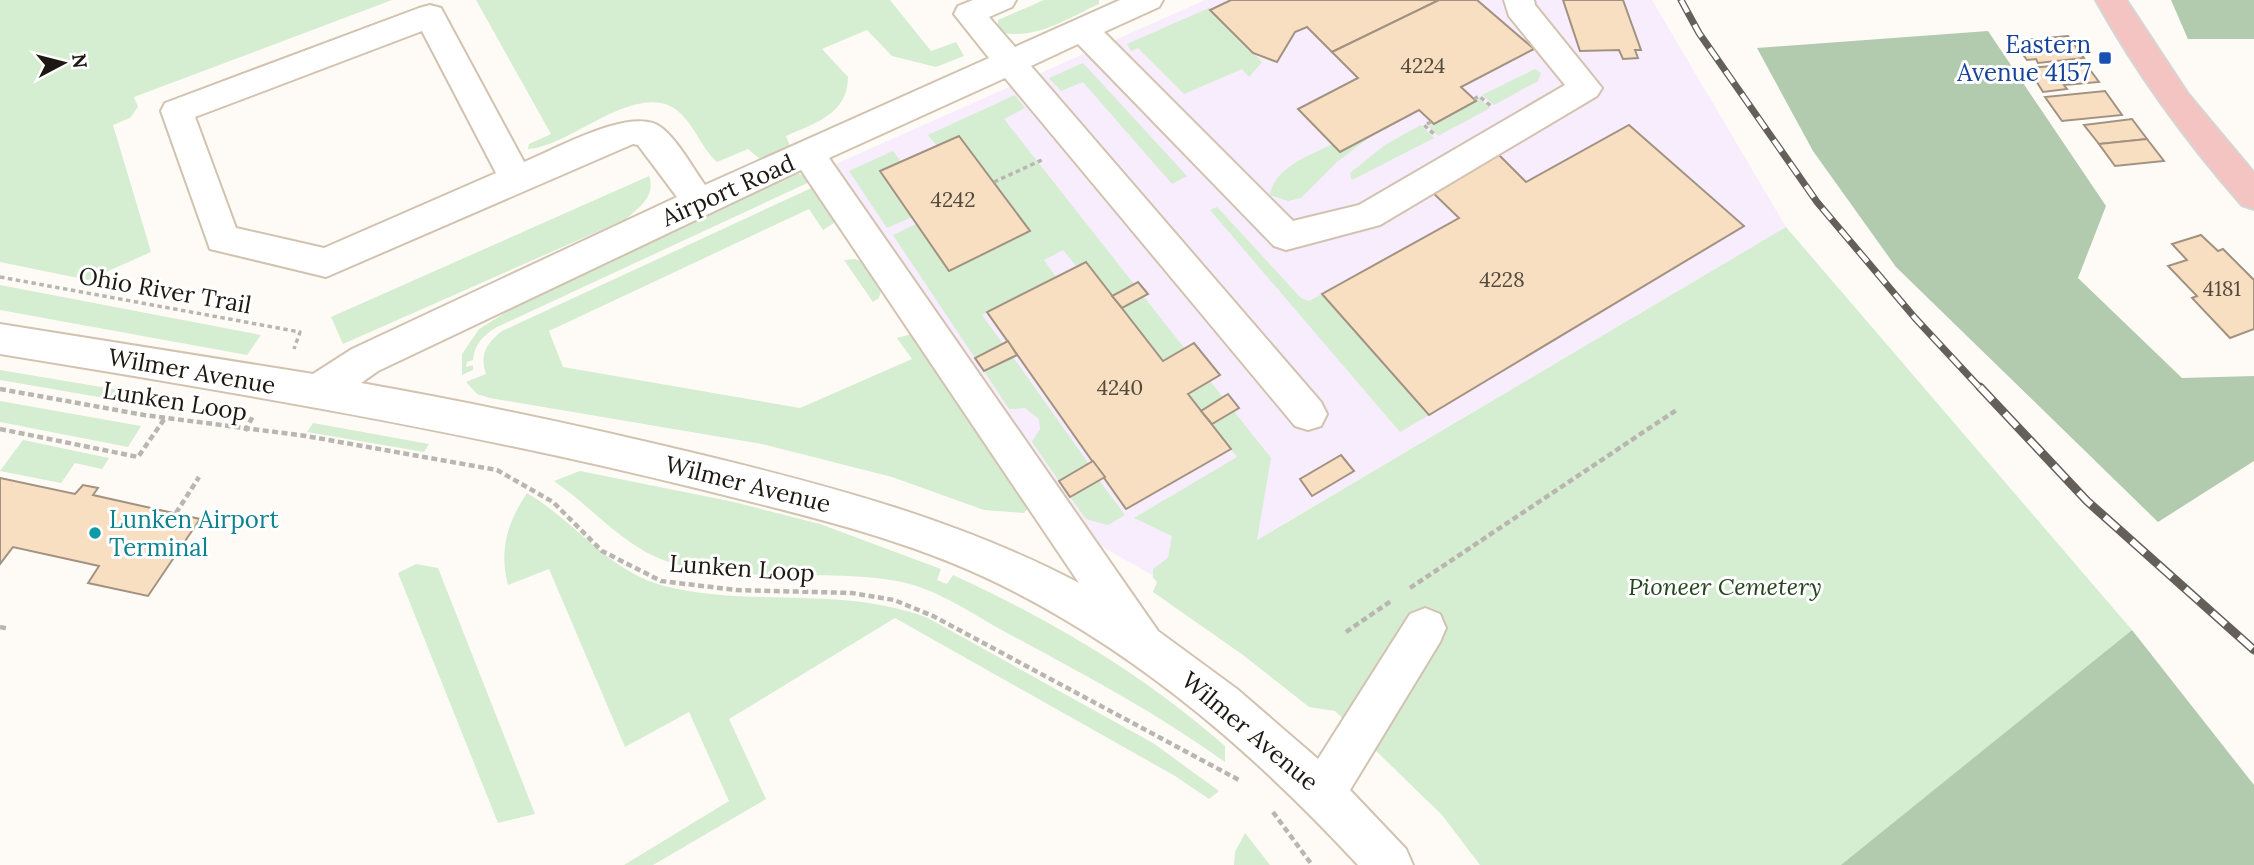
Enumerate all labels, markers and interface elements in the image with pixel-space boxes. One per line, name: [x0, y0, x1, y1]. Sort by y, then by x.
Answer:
north arrow: [28, 28, 98, 98]
place label: Eastern Avenue 4157: [1956, 29, 2091, 88]
marker: Eastern Avenue 4157: [2097, 50, 2113, 66]
text: N: [67, 52, 93, 70]
house number: 4224: [1401, 52, 1445, 79]
street label: Airport Road: [656, 147, 799, 234]
house number: 4242: [931, 186, 975, 213]
street label: Ohio River Trail: [76, 260, 254, 320]
house number: 4228: [1479, 266, 1525, 293]
house number: 4181: [2203, 275, 2241, 302]
street label: Wilmer Avenue: [106, 341, 278, 401]
street label: Lunken Loop: [101, 374, 249, 428]
house number: 4240: [1097, 374, 1143, 401]
street label: Wilmer Avenue: [662, 448, 834, 520]
place label: Lunken Airport Terminal: [109, 504, 279, 563]
marker: Lunken Airport Terminal: [87, 525, 103, 541]
street label: Lunken Loop: [668, 547, 816, 589]
park label: Pioneer Cemetery: [1628, 571, 1822, 602]
street label: Wilmer Avenue: [1175, 665, 1325, 797]

